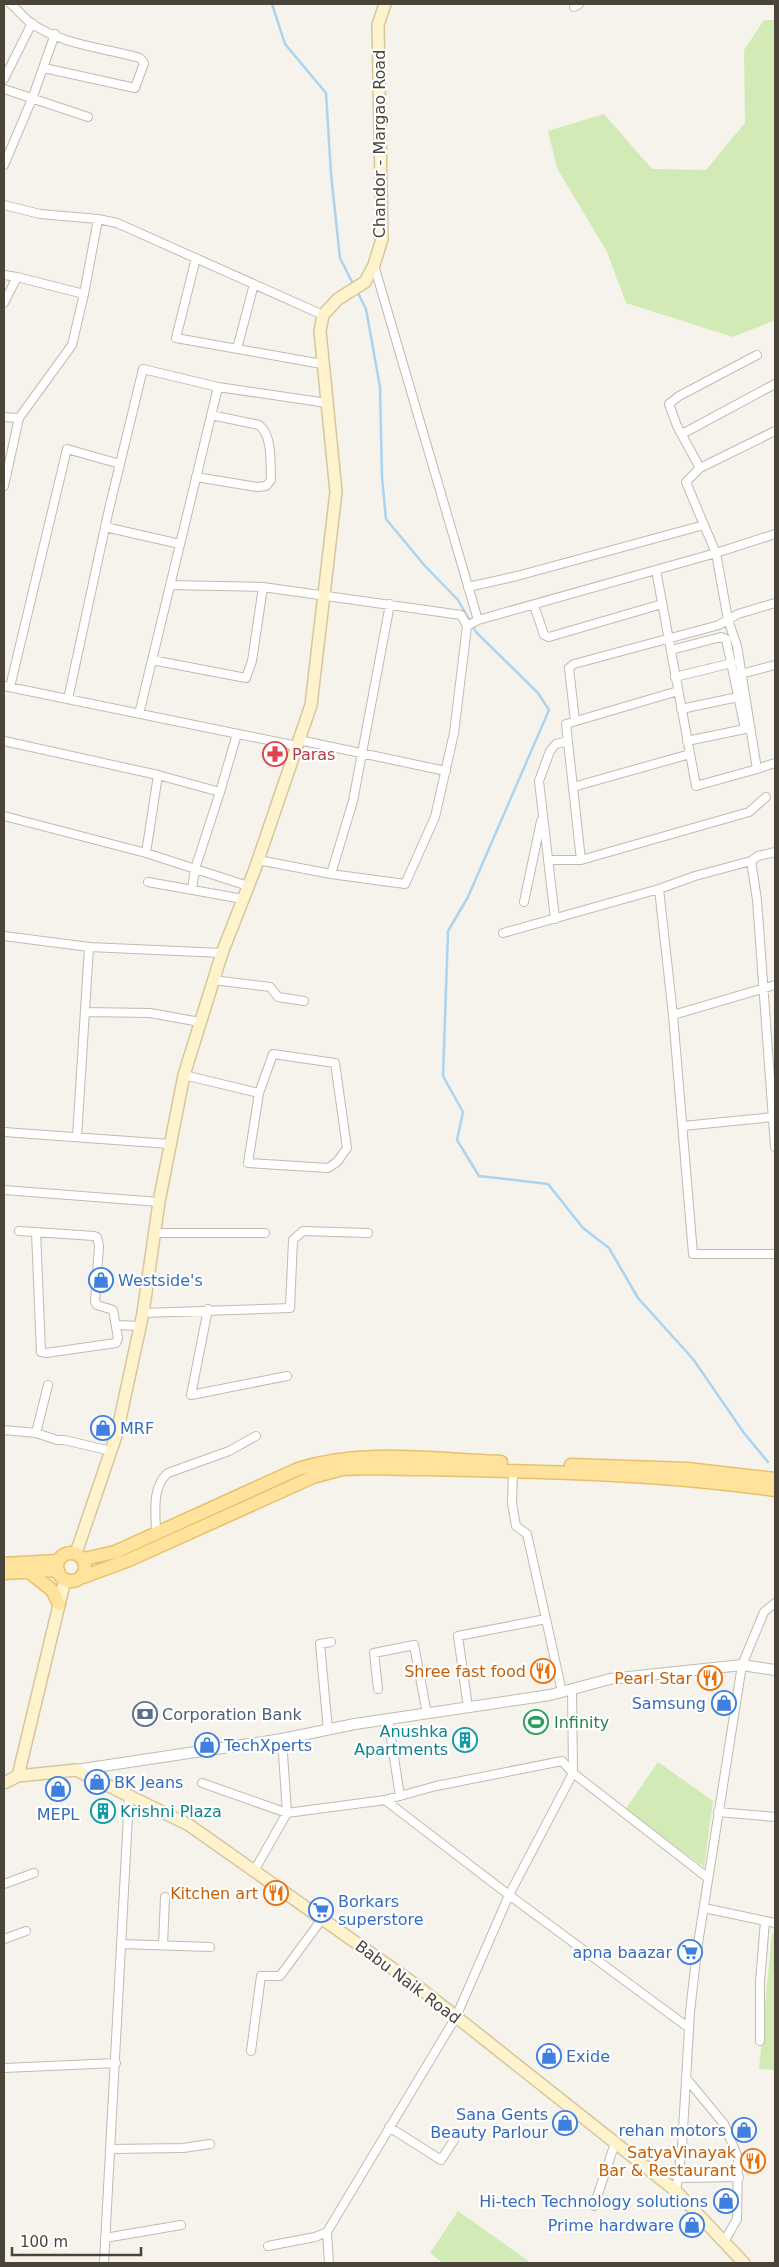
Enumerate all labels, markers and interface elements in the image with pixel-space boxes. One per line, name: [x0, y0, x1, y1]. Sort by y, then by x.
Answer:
street label: Chandor - Margao Road: [370, 50, 389, 238]
pharmacy icon: Paras: [262, 741, 288, 767]
place label: Paras: [292, 745, 335, 764]
shop icon: Westside's: [88, 1267, 114, 1293]
place label: Westside's: [118, 1271, 203, 1290]
shop icon: MRF: [90, 1415, 116, 1441]
place label: MRF: [120, 1419, 154, 1438]
restaurant icon: Shree fast food: [530, 1658, 556, 1684]
place label: Shree fast food: [404, 1662, 526, 1681]
restaurant icon: Pearl Star: [697, 1665, 723, 1691]
place label: Pearl Star: [614, 1669, 692, 1688]
shop icon: Samsung: [711, 1690, 737, 1716]
place label: Samsung: [632, 1694, 706, 1713]
bank icon: Corporation Bank: [132, 1701, 158, 1727]
place label: Corporation Bank: [162, 1705, 303, 1724]
sports icon: Infinity: [523, 1709, 549, 1735]
place label: Infinity: [554, 1713, 609, 1732]
place label: Anushka Apartments: [354, 1722, 448, 1759]
building icon: Anushka Apartments: [452, 1727, 478, 1753]
shop icon: TechXperts: [194, 1732, 220, 1758]
place label: TechXperts: [223, 1736, 312, 1755]
shop icon: BK Jeans: [84, 1769, 110, 1795]
place label: BK Jeans: [114, 1773, 183, 1792]
shop icon: MEPL: [45, 1776, 71, 1802]
building icon: Krishni Plaza: [90, 1798, 116, 1824]
place label: Krishni Plaza: [120, 1802, 222, 1821]
place label: MEPL: [37, 1805, 79, 1824]
restaurant icon: Kitchen art: [263, 1880, 289, 1906]
place label: Kitchen art: [170, 1884, 258, 1903]
place label: Borkars superstore: [338, 1892, 424, 1929]
supermarket icon: Borkars superstore: [308, 1897, 334, 1923]
street label: Babu Naik Road: [352, 1936, 464, 2028]
supermarket icon: apna baazar: [677, 1939, 703, 1965]
place label: apna baazar: [572, 1943, 672, 1962]
shop icon: Exide: [536, 2043, 562, 2069]
place label: Exide: [566, 2047, 610, 2066]
place label: Sana Gents Beauty Parlour: [430, 2105, 548, 2142]
shop icon: Sana Gents Beauty Parlour: [552, 2110, 578, 2136]
shop icon: rehan motors: [731, 2117, 757, 2143]
place label: rehan motors: [618, 2121, 726, 2140]
place label: SatyaVinayak Bar & Restaurant: [598, 2143, 737, 2180]
restaurant icon: SatyaVinayak Bar & Restaurant: [740, 2148, 766, 2174]
shop icon: Hi-tech Technology solutions: [713, 2188, 739, 2214]
place label: Hi-tech Technology solutions: [479, 2192, 708, 2211]
shop icon: Prime hardware: [679, 2212, 705, 2238]
place label: Prime hardware: [548, 2216, 674, 2235]
scale bar: [12, 2224, 141, 2256]
text: 100 m: [20, 2233, 68, 2251]

